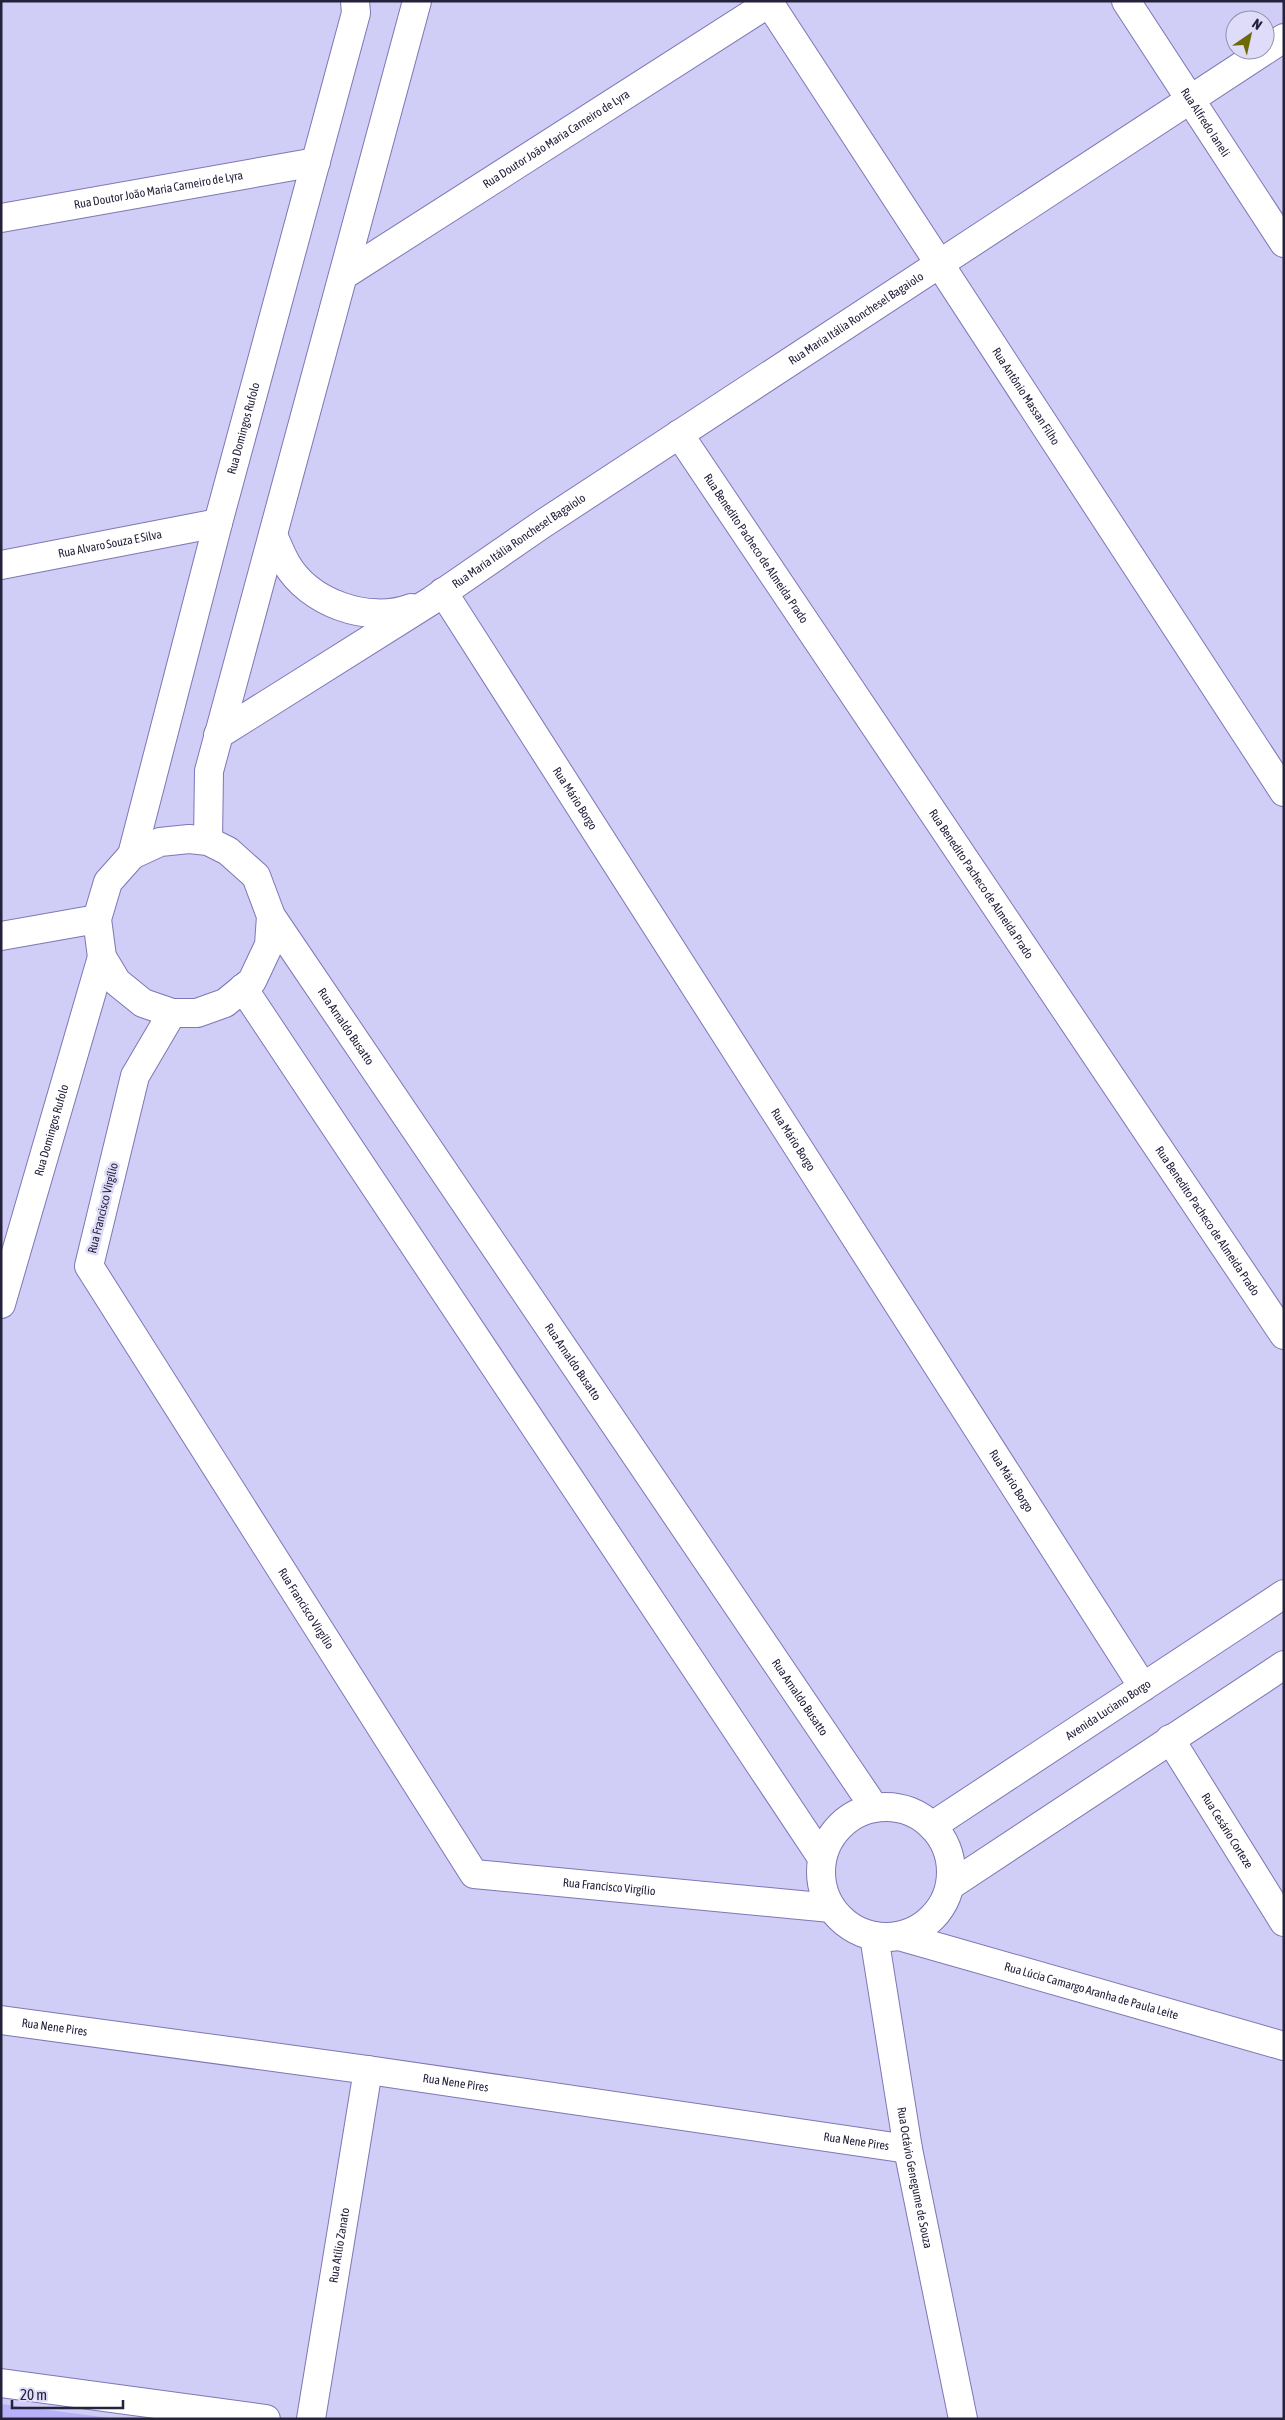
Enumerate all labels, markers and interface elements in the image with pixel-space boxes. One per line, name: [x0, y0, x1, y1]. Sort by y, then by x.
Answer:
north arrow: [1225, 10, 1275, 60]
text: N: [1249, 15, 1265, 33]
street label: Rua Alfredo Ianeli: [1178, 85, 1233, 159]
street label: Rua Doutor João Maria Carneiro de Lyra: [480, 87, 632, 191]
street label: Rua Doutor João Maria Carneiro de Lyra: [73, 168, 244, 212]
street label: Rua Maria Itália Ronchesel Bagaiolo: [786, 269, 926, 368]
street label: Rua Antônio Massan Filho: [989, 345, 1063, 448]
street label: Rua Domingos Rufolo: [224, 381, 263, 476]
street label: Rua Benedito Pacheco de Almeida Prado: [701, 471, 811, 626]
street label: Rua Maria Itália Ronchesel Bagaiolo: [449, 491, 588, 591]
street label: Rua Alvaro Souza E Silva: [57, 527, 163, 561]
street label: Rua Mário Borgo: [550, 765, 600, 833]
street label: Rua Benedito Pacheco de Almeida Prado: [926, 807, 1037, 962]
street label: Rua Arnaldo Busatto: [315, 985, 377, 1068]
street label: Rua Domingos Rufolo: [32, 1082, 72, 1178]
street label: Rua Mário Borgo: [768, 1106, 818, 1174]
street label: Rua Benedito Pacheco de Almeida Prado: [1152, 1144, 1263, 1299]
street label: Rua Francisco Virgílio: [85, 1161, 121, 1255]
street label: Rua Arnaldo Busatto: [542, 1321, 604, 1403]
street label: Rua Mário Borgo: [986, 1447, 1037, 1515]
street label: Rua Francisco Virgílio: [275, 1566, 337, 1652]
street label: Rua Arnaldo Busatto: [769, 1656, 831, 1739]
street label: Avenida Luciano Borgo: [1063, 1677, 1154, 1743]
street label: Rua Cesário Corteze: [1198, 1790, 1256, 1871]
street label: Rua Francisco Virgílio: [562, 1875, 657, 1898]
street label: Rua Lúcia Camargo Aranha de Paula Leite: [1003, 1959, 1180, 2022]
street label: Rua Nene Pires: [21, 2016, 88, 2039]
street label: Rua Nene Pires: [422, 2071, 489, 2095]
street label: Rua Octávio Genegume de Souza: [894, 2106, 935, 2249]
street label: Rua Nene Pires: [823, 2130, 890, 2153]
street label: Rua Atílio Zanato: [326, 2206, 352, 2284]
scale bar: [12, 2378, 124, 2410]
text: 20 m: [20, 2386, 47, 2403]

